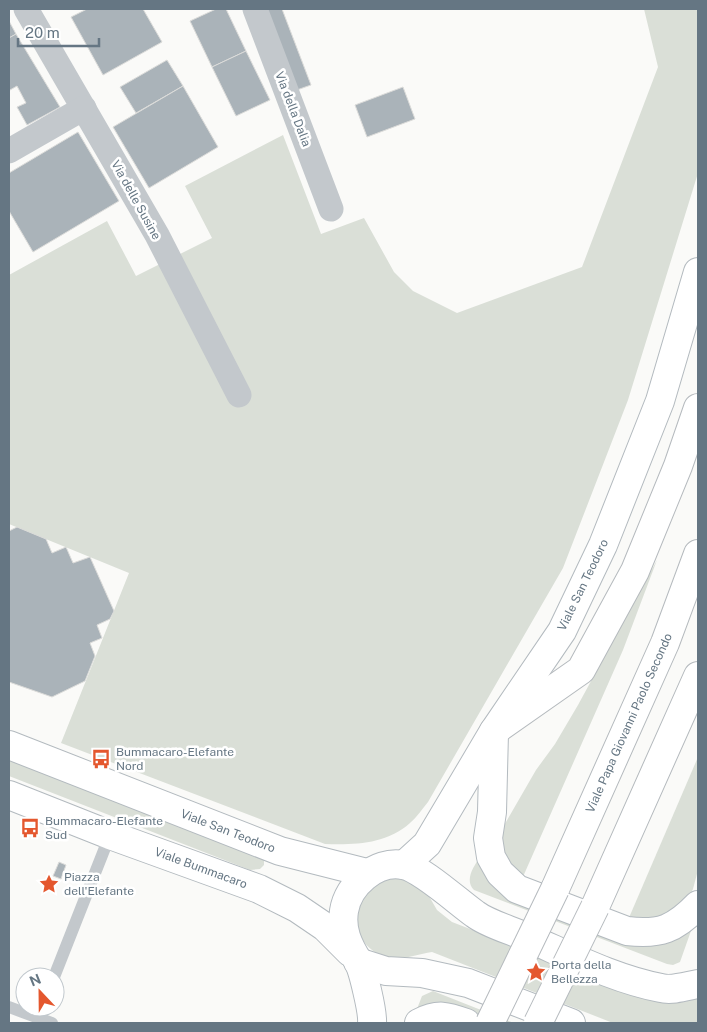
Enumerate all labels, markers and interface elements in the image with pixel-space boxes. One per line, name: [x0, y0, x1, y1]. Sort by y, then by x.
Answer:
scale bar: [18, 15, 99, 47]
text: 20 m: [25, 24, 60, 41]
street label: Via della Dalia: [272, 70, 314, 148]
street label: Via delle Susine: [108, 158, 164, 242]
street label: Viale San Teodoro: [555, 537, 611, 633]
street label: Viale Papa Giovanni Paolo Secondo: [583, 631, 675, 815]
place label: Bummacaro-Elefante Nord: [116, 745, 234, 773]
bus stop icon: Bummacaro-Elefante Nord: [90, 748, 112, 770]
street label: Viale San Teodoro: [179, 806, 278, 856]
place label: Bummacaro-Elefante Sud: [45, 814, 163, 842]
bus stop icon: Bummacaro-Elefante Sud: [19, 817, 41, 839]
street label: Viale Bummacaro: [153, 845, 249, 891]
place label: Piazza dell'Elefante: [64, 870, 134, 898]
place icon: Piazza dell'Elefante: [38, 873, 60, 895]
place label: Porta della Bellezza: [551, 958, 611, 986]
place icon: Porta della Bellezza: [525, 961, 547, 983]
north arrow: [15, 967, 65, 1017]
text: N: [27, 970, 43, 989]

